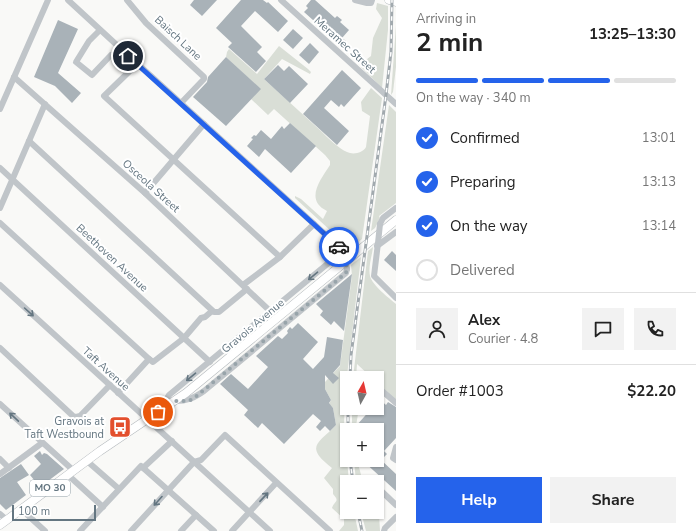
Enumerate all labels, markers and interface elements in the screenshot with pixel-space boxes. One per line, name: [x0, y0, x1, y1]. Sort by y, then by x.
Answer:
text: Arriving in: [416, 10, 476, 28]
street label: Baisch Lane: [151, 12, 205, 64]
street label: Meramec Street: [311, 13, 379, 77]
text: 13:25–13:30: [589, 24, 676, 44]
text: 2 min: [416, 25, 483, 60]
pin: [111, 39, 145, 73]
icon: home: [117, 45, 139, 67]
text: On the way · 340 m: [416, 89, 531, 107]
icon: check: [416, 127, 438, 149]
text: Confirmed: [450, 128, 520, 148]
text: 13:01: [642, 129, 676, 147]
street label: Osceola Street: [119, 156, 183, 216]
icon: check: [416, 171, 438, 193]
text: Preparing: [450, 172, 515, 192]
text: 13:13: [642, 173, 676, 191]
icon: check: [416, 215, 438, 237]
text: On the way: [450, 216, 528, 236]
text: 13:14: [642, 217, 676, 235]
street label: Beethoven Avenue: [73, 221, 151, 295]
courier: [319, 227, 359, 267]
icon: car: [328, 236, 350, 258]
text: Delivered: [450, 260, 515, 280]
one-way arrow: [308, 272, 318, 281]
street label: Gravois Avenue: [219, 295, 288, 357]
one-way arrow: [24, 307, 34, 316]
button: person: [416, 308, 458, 350]
button: chat: [582, 308, 624, 350]
button: phone: [634, 308, 676, 350]
text: Alex: [468, 310, 500, 330]
text: Courier · 4.8: [468, 330, 538, 348]
street label: Taft Avenue: [79, 344, 133, 394]
north arrow: [340, 371, 384, 415]
map controls: [340, 371, 384, 519]
one-way arrow: [186, 373, 197, 382]
text: Order #1003: [416, 381, 504, 401]
text: $22.20: [627, 381, 676, 401]
pin: [141, 395, 175, 429]
icon: bag: [147, 401, 169, 423]
one-way arrow: [8, 412, 19, 421]
place label: Gravois at Taft Westbound: [25, 414, 104, 442]
bus stop icon: Gravois at Taft Westbound: [107, 414, 133, 440]
button: +: [340, 423, 384, 467]
button: −: [340, 475, 384, 519]
button: Help: [416, 477, 542, 523]
button: Share: [550, 477, 676, 523]
road number: MO 30: [30, 480, 70, 496]
one-way arrow: [259, 492, 269, 502]
one-way arrow: [153, 496, 163, 506]
scale bar: [12, 503, 96, 522]
text: 100 m: [18, 504, 50, 519]

